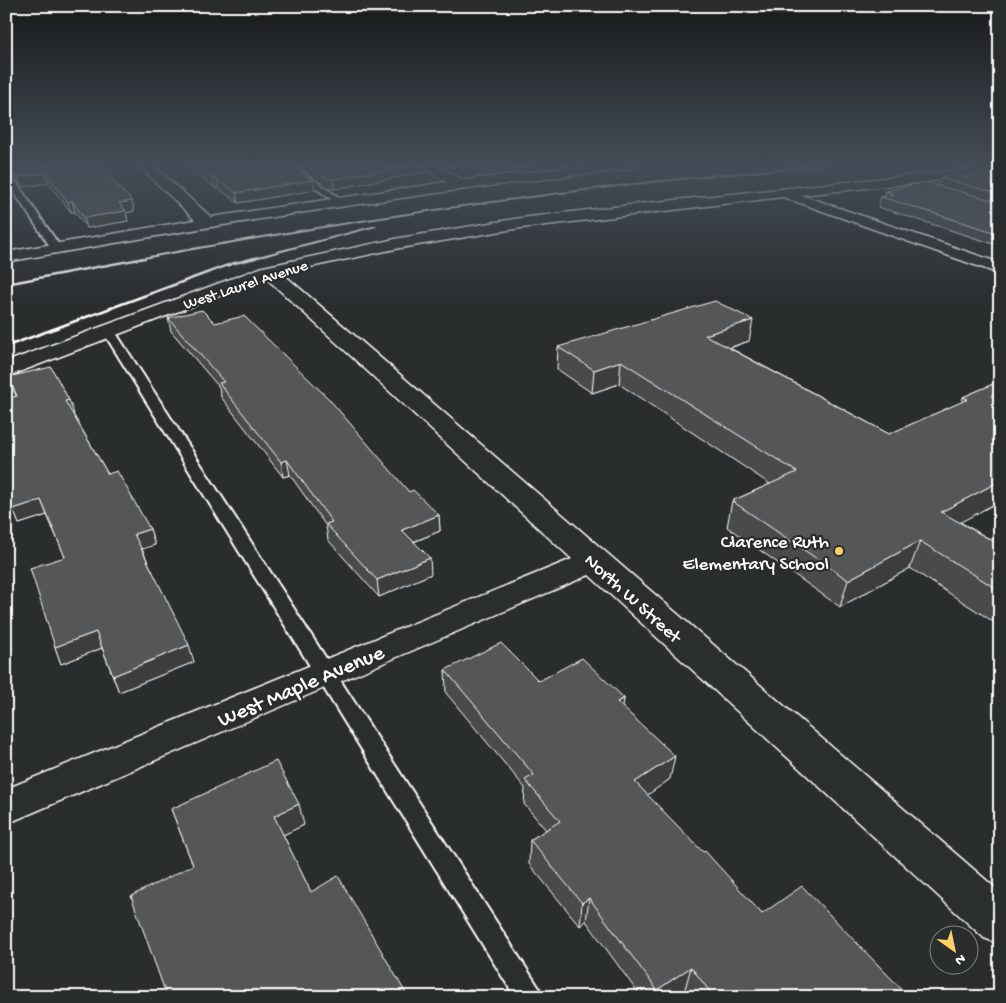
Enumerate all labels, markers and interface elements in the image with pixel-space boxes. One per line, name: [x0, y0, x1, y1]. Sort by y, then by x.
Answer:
street label: West Laurel Avenue: [181, 257, 311, 315]
place label: Clarence Ruth Elementary School: [683, 532, 829, 577]
marker: Clarence Ruth Elementary School: [833, 545, 845, 557]
street label: North W Street: [578, 550, 687, 651]
street label: West Maple Avenue: [214, 641, 389, 734]
north arrow: [928, 926, 978, 976]
text: N: [951, 949, 968, 968]

